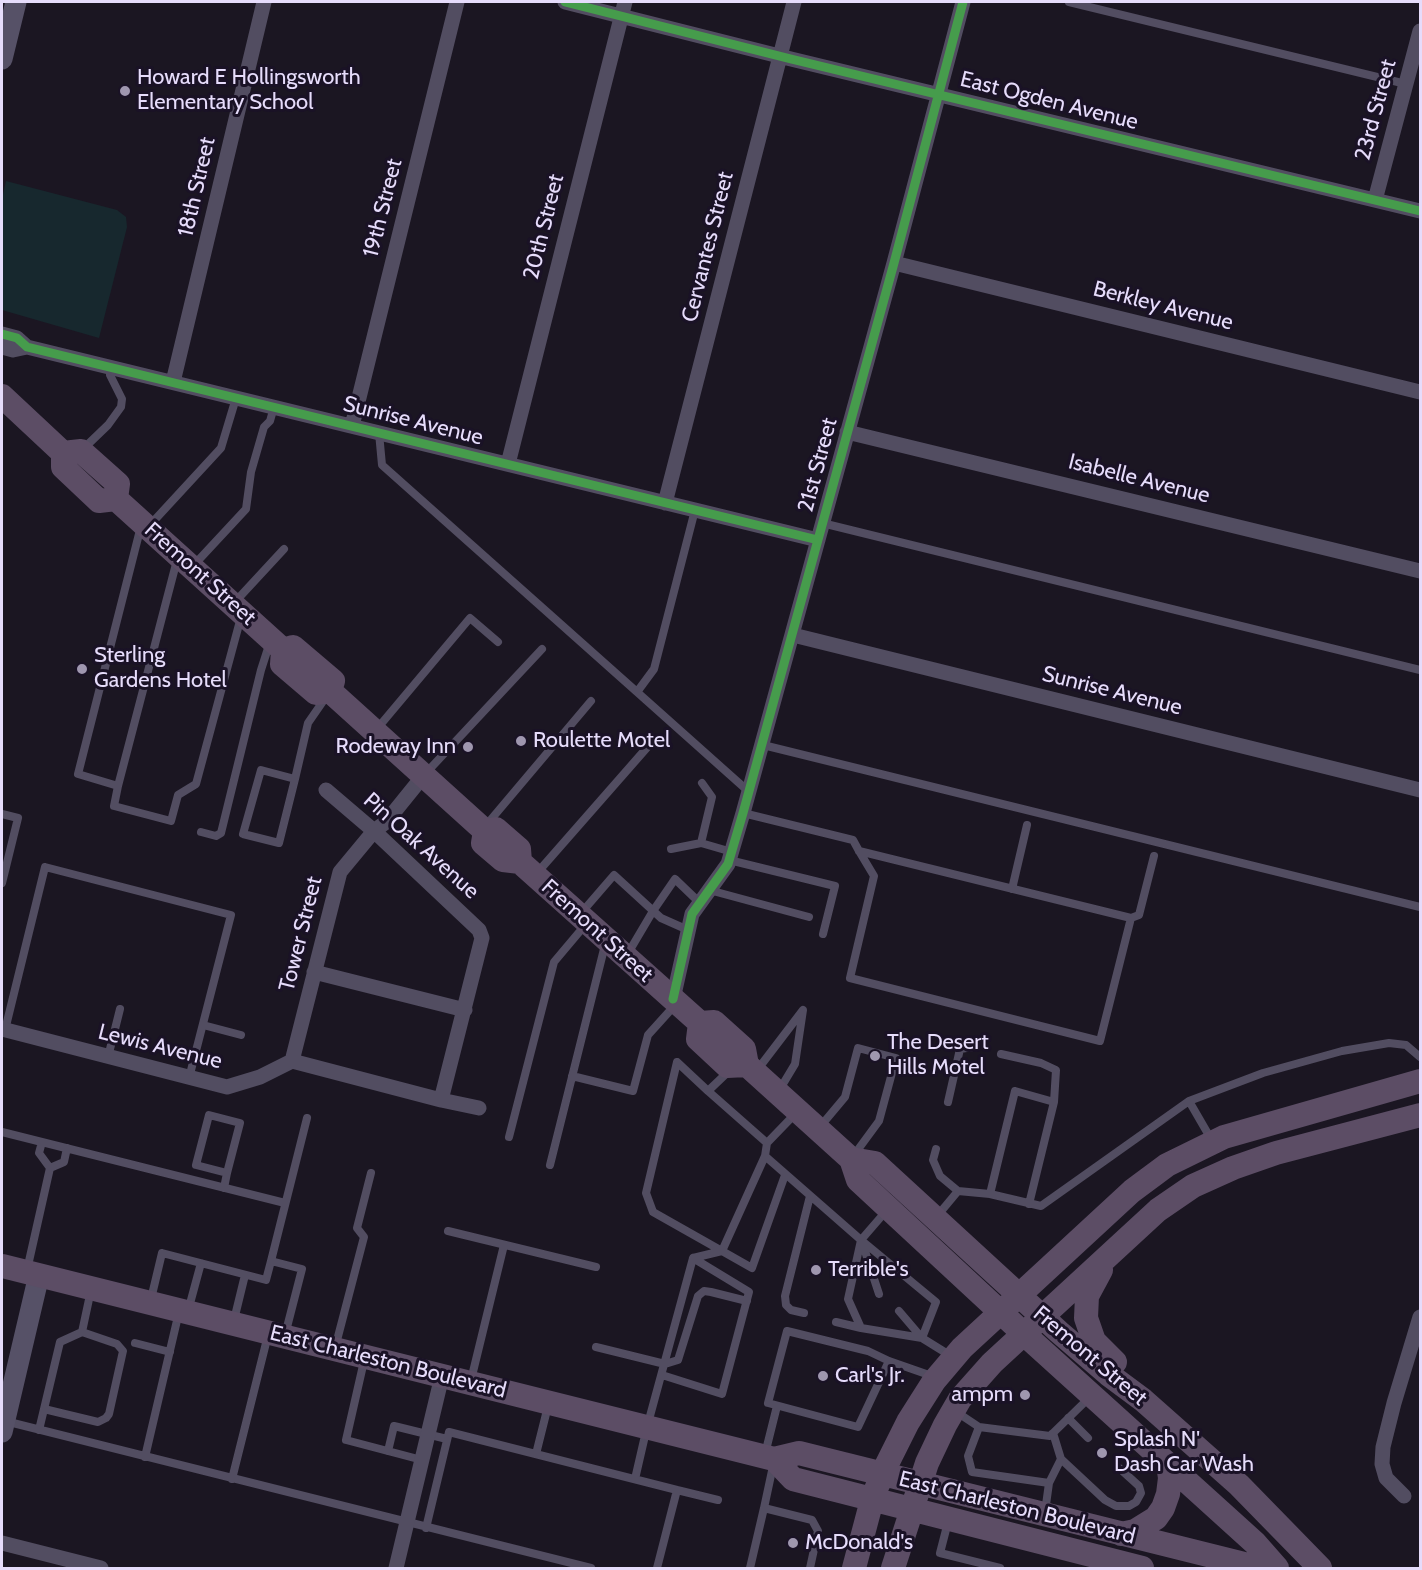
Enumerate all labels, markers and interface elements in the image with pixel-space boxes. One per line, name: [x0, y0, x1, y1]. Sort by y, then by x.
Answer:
street label: 23rd Street: [1350, 56, 1402, 164]
place label: Howard E Hollingsworth Elementary School: [137, 65, 361, 116]
street label: East Ogden Avenue: [957, 66, 1141, 136]
marker: Howard E Hollingsworth Elementary School: [118, 84, 132, 98]
street label: 18th Street: [173, 135, 221, 239]
street label: 19th Street: [358, 156, 408, 260]
street label: Cervantes Street: [677, 169, 739, 325]
street label: 20th Street: [518, 172, 570, 282]
street label: Berkley Avenue: [1090, 276, 1236, 336]
street label: Sunrise Avenue: [340, 391, 486, 451]
street label: 21st Street: [793, 415, 843, 515]
street label: Isabelle Avenue: [1066, 449, 1212, 509]
street label: Fremont Street: [139, 517, 261, 631]
place label: Sterling Gardens Hotel: [94, 643, 227, 694]
street label: Sunrise Avenue: [1039, 661, 1185, 721]
marker: Sterling Gardens Hotel: [75, 662, 89, 676]
place label: Roulette Motel: [533, 728, 670, 754]
place label: Rodeway Inn: [336, 734, 456, 760]
marker: Roulette Motel: [514, 734, 528, 748]
marker: Rodeway Inn: [461, 740, 475, 754]
street label: Pin Oak Avenue: [358, 787, 484, 905]
street label: Tower Street: [274, 874, 328, 994]
street label: Fremont Street: [536, 874, 658, 988]
street label: Lewis Avenue: [95, 1019, 225, 1075]
place label: The Desert Hills Motel: [887, 1030, 989, 1082]
marker: The Desert Hills Motel: [868, 1049, 882, 1063]
place label: Terrible's: [828, 1257, 909, 1283]
marker: Terrible's: [809, 1263, 823, 1277]
street label: Fremont Street: [1028, 1301, 1152, 1411]
street label: East Charleston Boulevard: [267, 1320, 509, 1404]
place label: Carl's Jr.: [835, 1363, 905, 1389]
marker: Carl's Jr.: [816, 1369, 830, 1383]
place label: ampm: [952, 1382, 1013, 1408]
marker: ampm: [1018, 1388, 1032, 1402]
place label: Splash N' Dash Car Wash: [1114, 1427, 1254, 1478]
marker: Splash N' Dash Car Wash: [1095, 1446, 1109, 1460]
street label: East Charleston Boulevard: [896, 1466, 1138, 1550]
place label: McDonald's: [805, 1530, 913, 1556]
marker: McDonald's: [786, 1536, 800, 1550]

